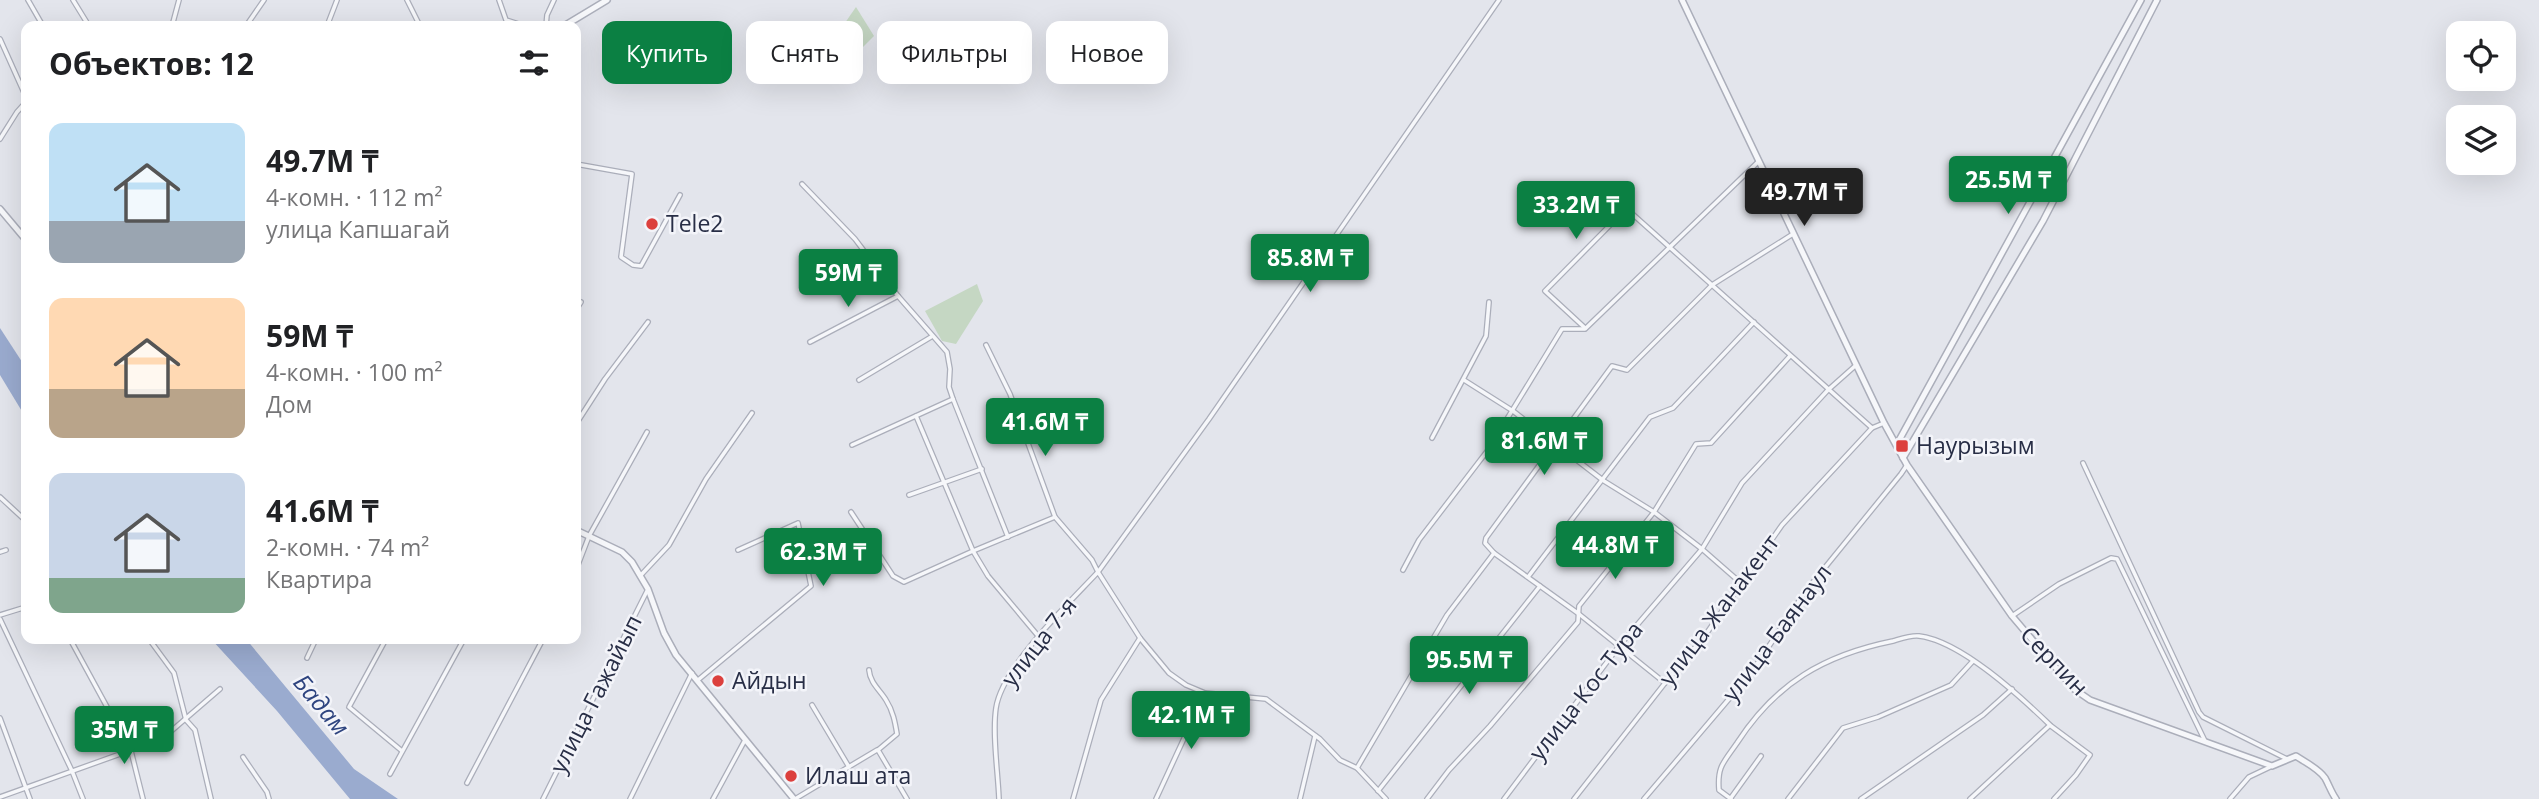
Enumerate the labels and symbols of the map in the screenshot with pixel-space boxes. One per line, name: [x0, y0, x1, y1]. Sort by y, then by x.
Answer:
pin: 25.5M ₸: [1943, 156, 2073, 216]
pin: 49.7M ₸: [1739, 168, 1869, 228]
pin: 33.2M ₸: [1511, 182, 1641, 241]
place label: Tele2: [666, 207, 723, 239]
marker: Tele2: [644, 216, 660, 232]
pin: 85.8M ₸: [1245, 234, 1375, 294]
pin: 59M ₸: [799, 250, 897, 309]
pin: 41.6M ₸: [980, 398, 1110, 458]
pin: 81.6M ₸: [1479, 418, 1609, 477]
place label: Наурызым: [1916, 429, 2035, 461]
marker: Наурызым: [1894, 438, 1910, 454]
pin: 44.8M ₸: [1550, 522, 1680, 581]
street label: улица Жанакент: [1651, 527, 1786, 692]
pin: 62.3M ₸: [758, 528, 888, 588]
street label: улица Баянаул: [1714, 557, 1838, 708]
street label: улица 7-я: [993, 590, 1083, 693]
street label: улица Гажайып: [541, 609, 649, 778]
street label: улица Кос Тура: [1521, 614, 1650, 767]
street label: Серпин: [2014, 619, 2096, 702]
pin: 95.5M ₸: [1404, 636, 1534, 696]
place label: Айдын: [732, 664, 807, 696]
water label: Бадам: [287, 666, 358, 742]
marker: Айдын: [710, 673, 726, 689]
pin: 42.1M ₸: [1126, 692, 1256, 751]
pin: 35M ₸: [75, 706, 173, 766]
place label: Илаш ата: [805, 759, 911, 791]
marker: Илаш ата: [783, 768, 799, 784]

